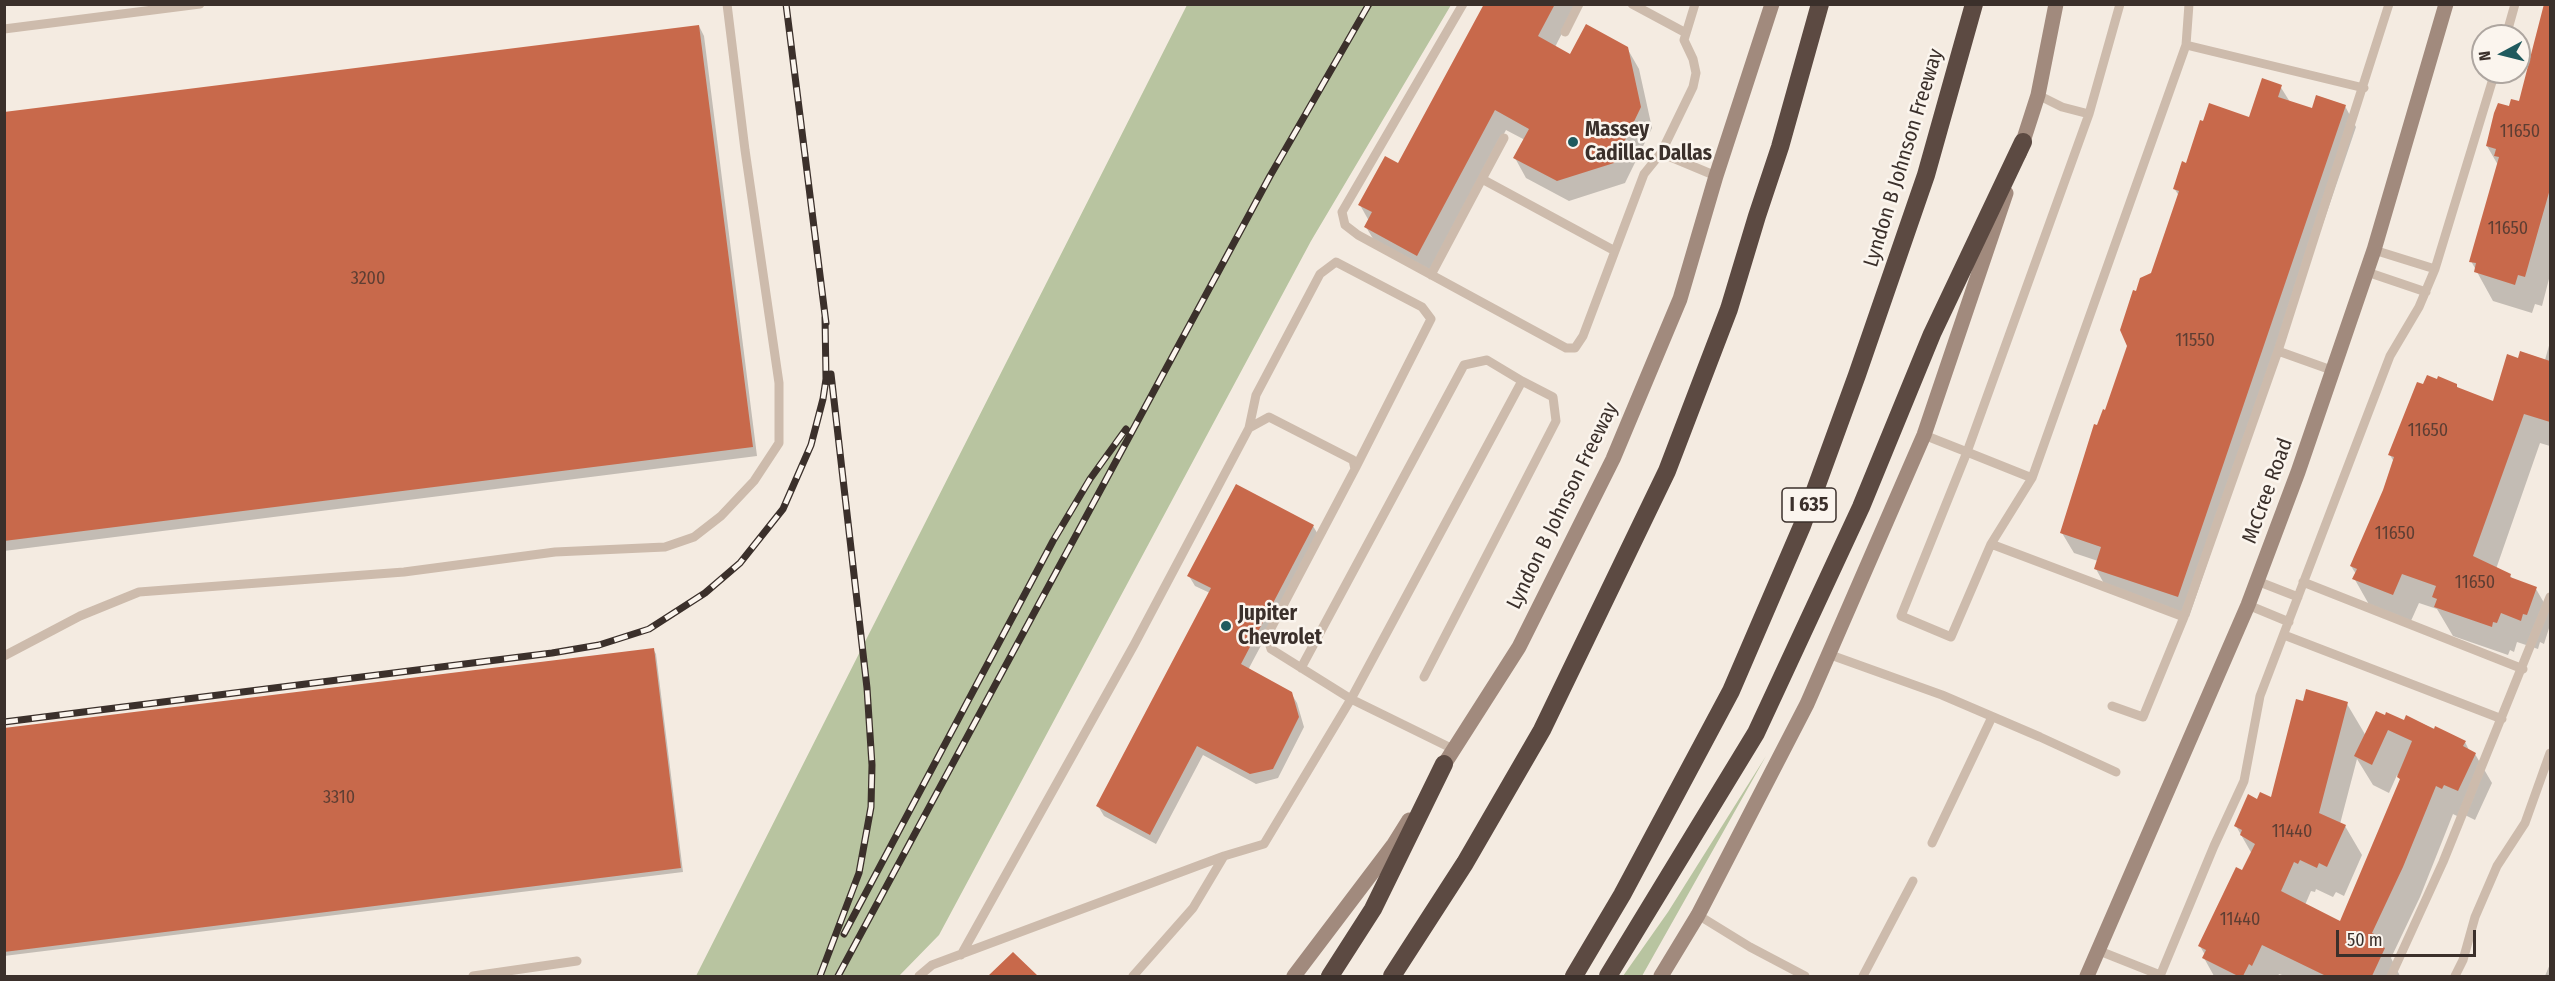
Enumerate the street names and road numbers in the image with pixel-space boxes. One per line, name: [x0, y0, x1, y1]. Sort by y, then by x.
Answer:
street label: Lyndon B Johnson Freeway: [1859, 46, 1949, 270]
street label: Lyndon B Johnson Freeway: [1502, 399, 1624, 613]
street label: McCree Road: [2237, 435, 2299, 547]
road number: I 635: [1782, 488, 1836, 522]

